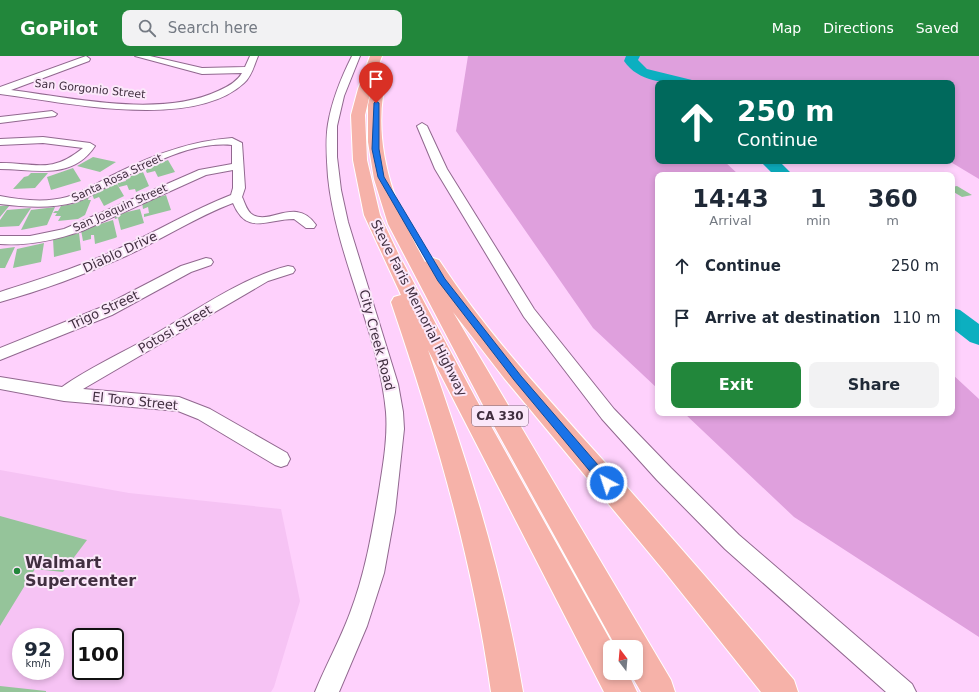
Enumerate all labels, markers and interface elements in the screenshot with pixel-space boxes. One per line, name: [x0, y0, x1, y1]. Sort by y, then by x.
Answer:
search box: [122, 10, 402, 46]
text: GoPilot: [20, 17, 98, 39]
icon: search: [136, 17, 158, 39]
text: Search here: [168, 19, 258, 37]
text: Map: [772, 20, 801, 36]
text: Directions: [823, 20, 894, 36]
text: Saved: [916, 20, 959, 36]
pin: [359, 62, 393, 103]
icon: arrive: [365, 68, 387, 90]
street label: San Gorgonio Street: [34, 77, 147, 101]
text: 250 m: [737, 95, 834, 128]
icon: ahead: [671, 96, 723, 148]
text: Continue: [737, 129, 818, 150]
street label: Santa Rosa Street: [70, 151, 165, 205]
street label: San Joaquin Street: [71, 181, 170, 235]
text: 14:43: [692, 185, 769, 213]
text: 1: [810, 185, 826, 213]
text: 360: [868, 185, 918, 213]
text: Arrival: [709, 213, 752, 228]
text: min: [806, 213, 830, 228]
text: m: [886, 213, 899, 228]
street label: Steve Faris Memorial Highway: [368, 217, 470, 399]
street label: Diablo Drive: [80, 228, 160, 276]
icon: ahead: [671, 255, 693, 277]
text: Continue: [705, 257, 781, 275]
text: 250 m: [891, 257, 939, 275]
street label: Trigo Street: [66, 287, 141, 333]
street label: City Creek Road: [356, 288, 398, 392]
street label: Potosi Street: [136, 302, 214, 356]
icon: arrive: [671, 307, 693, 329]
text: Arrive at destination: [705, 309, 880, 327]
text: 110 m: [892, 309, 941, 327]
button: Exit: [671, 362, 801, 408]
button: Share: [809, 362, 939, 408]
street label: El Toro Street: [91, 389, 179, 413]
road number: CA 330: [472, 406, 528, 426]
position arrow: [586, 462, 628, 504]
place label: Walmart Supercenter: [25, 553, 136, 590]
marker: Walmart Supercenter: [12, 566, 22, 576]
speed limit sign: 100: [72, 628, 124, 680]
text: 92: [24, 637, 52, 661]
north arrow: [603, 640, 643, 680]
map controls: [603, 640, 643, 680]
text: km/h: [25, 658, 51, 669]

